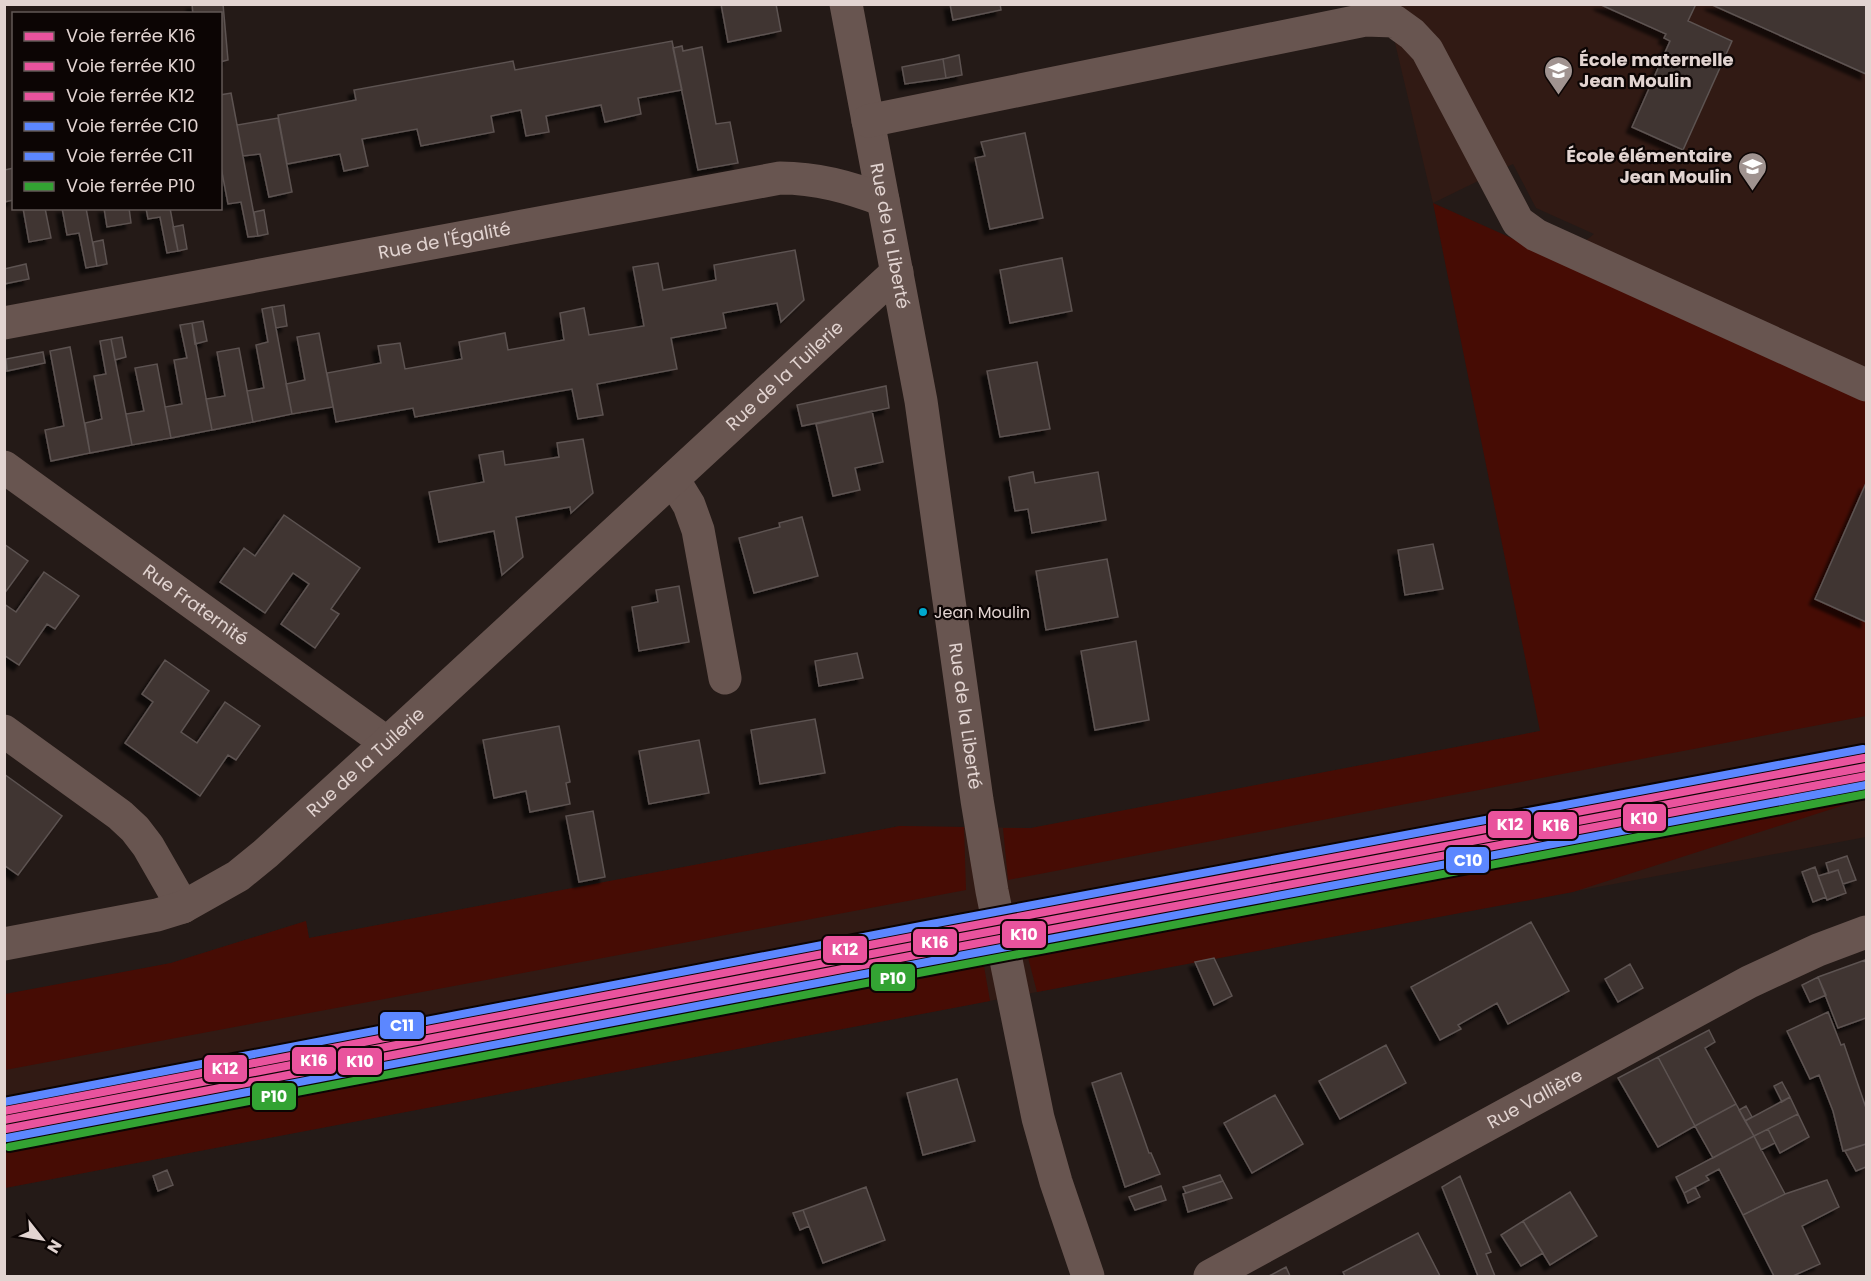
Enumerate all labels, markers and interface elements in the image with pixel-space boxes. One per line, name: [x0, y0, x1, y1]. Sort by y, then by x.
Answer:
legend: [12, 12, 222, 210]
text: Voie ferrée K16: [66, 23, 196, 48]
place label: École maternelle Jean Moulin: [1579, 47, 1734, 93]
text: Voie ferrée K10: [66, 53, 196, 78]
school or university icon: École maternelle Jean Moulin: [1542, 54, 1574, 96]
text: Voie ferrée K12: [66, 83, 195, 108]
text: Voie ferrée C10: [66, 113, 199, 138]
text: Voie ferrée C11: [66, 143, 193, 168]
place label: École élémentaire Jean Moulin: [1566, 143, 1732, 189]
school or university icon: École élémentaire Jean Moulin: [1737, 150, 1769, 192]
street label: Rue de la Liberté: [864, 161, 916, 311]
text: Voie ferrée P10: [66, 173, 195, 198]
street label: Rue de l'Égalité: [376, 216, 513, 265]
street label: Rue de la Tuilerie: [720, 315, 848, 436]
street label: Rue Fraternité: [138, 558, 254, 651]
place label: Jean Moulin: [934, 601, 1030, 624]
marker: Jean Moulin: [917, 606, 929, 618]
street label: Rue de la Liberté: [943, 641, 988, 791]
street label: Rue de la Tuilerie: [301, 702, 430, 822]
line badge: K10: [1622, 803, 1667, 832]
text: K10: [1630, 807, 1658, 830]
line badge: K12: [1487, 810, 1532, 839]
line badge: K16: [1533, 811, 1578, 840]
text: K12: [1497, 813, 1523, 836]
text: K16: [1542, 814, 1570, 837]
line badge: C10: [1445, 846, 1490, 874]
text: C10: [1454, 849, 1482, 872]
line badge: K10: [1001, 920, 1047, 949]
text: K10: [1010, 923, 1038, 946]
line badge: K16: [912, 928, 958, 956]
text: K16: [921, 931, 949, 954]
line badge: K12: [822, 935, 868, 964]
text: K12: [832, 938, 858, 961]
line badge: P10: [870, 963, 916, 992]
text: P10: [880, 967, 906, 990]
line badge: C11: [379, 1011, 425, 1040]
text: C11: [390, 1014, 414, 1037]
line badge: K16: [291, 1046, 337, 1075]
line badge: K10: [337, 1047, 383, 1076]
text: K16: [300, 1049, 328, 1072]
text: K10: [346, 1050, 374, 1073]
line badge: K12: [203, 1054, 248, 1083]
text: K12: [212, 1057, 238, 1080]
street label: Rue Vallière: [1482, 1062, 1587, 1135]
line badge: P10: [251, 1082, 297, 1111]
text: P10: [261, 1085, 287, 1108]
north arrow: [12, 1209, 72, 1269]
text: N: [41, 1235, 67, 1258]

